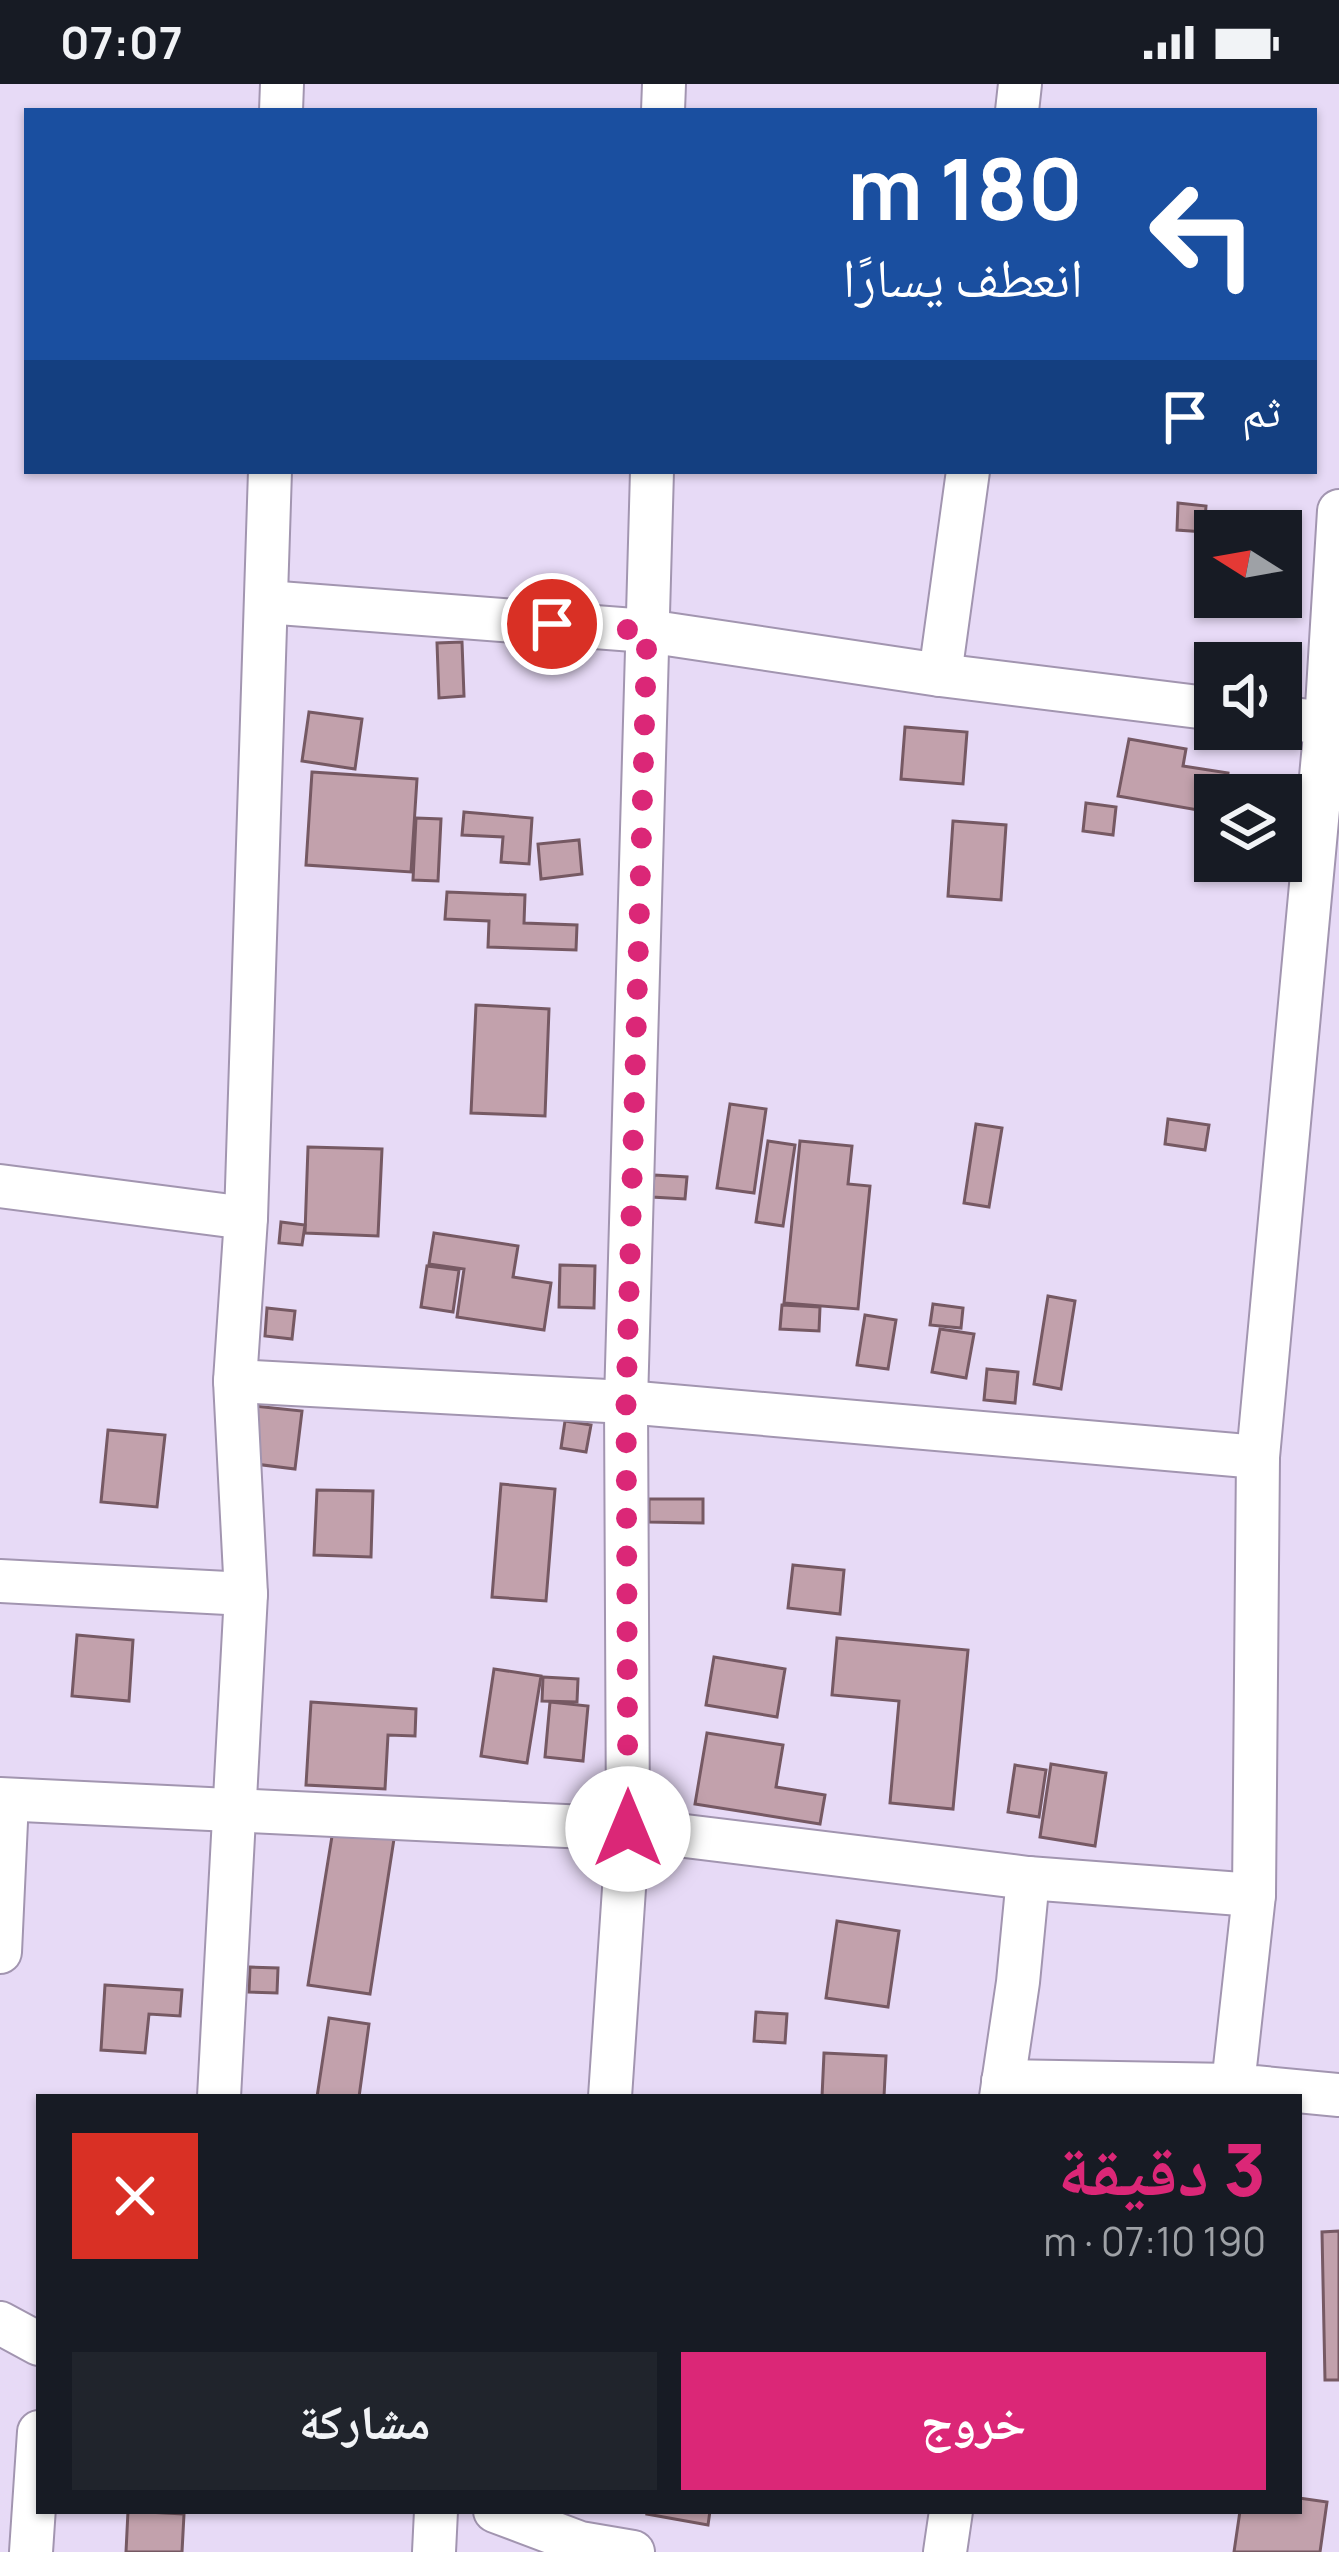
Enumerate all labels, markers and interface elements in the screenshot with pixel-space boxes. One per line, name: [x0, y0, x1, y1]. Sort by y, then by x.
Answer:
text: 07:07: [60, 11, 183, 73]
text: 180 m: [847, 130, 1083, 245]
icon: left: [1125, 156, 1281, 312]
text: انعطف يسارًا: [842, 239, 1083, 313]
text: ثم: [1242, 379, 1281, 441]
icon: arrive: [1152, 384, 1218, 450]
north arrow: [1194, 510, 1302, 618]
map controls: [1194, 510, 1302, 882]
pin: [501, 573, 603, 675]
icon: arrive: [519, 591, 585, 657]
button: sound: [1194, 642, 1302, 750]
button: layers: [1194, 774, 1302, 882]
position arrow: [565, 1766, 691, 1892]
text: 3 دقيقة: [1058, 2119, 1266, 2218]
button: close: [72, 2133, 198, 2259]
text: 190 m · 07:10: [1043, 2214, 1266, 2268]
button: مشاركة: [72, 2352, 657, 2490]
button: خروج: [681, 2352, 1266, 2490]

